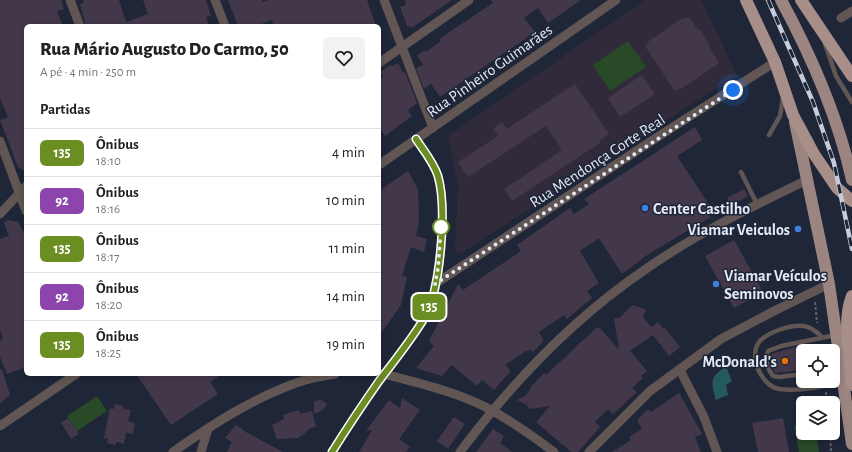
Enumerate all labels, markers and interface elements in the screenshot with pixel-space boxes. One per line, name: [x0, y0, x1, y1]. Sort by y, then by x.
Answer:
street label: Rua Pinheiro Guimarães: [424, 21, 555, 120]
button: heart: [323, 37, 365, 79]
text: Rua Mário Augusto Do Carmo, 50: [40, 40, 289, 59]
text: A pé · 4 min · 250 m: [40, 66, 136, 79]
your location: [723, 80, 743, 100]
text: Partidas: [40, 102, 90, 117]
street label: Rua Mendonça Corte Real: [527, 111, 668, 211]
text: Ônibus: [96, 137, 139, 152]
text: 4 min: [332, 145, 365, 160]
text: 135: [53, 146, 71, 160]
text: 18:10: [96, 155, 121, 168]
text: Ônibus: [96, 185, 139, 200]
text: 10 min: [326, 193, 365, 208]
text: 92: [55, 194, 69, 208]
place label: Center Castilho: [653, 201, 750, 217]
text: 18:16: [96, 203, 120, 216]
marker: Center Castilho: [640, 203, 650, 213]
unlabelled marker: [432, 218, 450, 236]
place label: Viamar Veiculos: [687, 222, 790, 238]
marker: Viamar Veiculos: [793, 224, 803, 234]
text: Ônibus: [96, 233, 139, 248]
text: 11 min: [329, 241, 365, 256]
text: 135: [53, 242, 71, 256]
text: 18:17: [96, 251, 120, 264]
place label: Viamar Veículos Seminovos: [724, 268, 827, 302]
marker: Viamar Veículos Seminovos: [711, 279, 721, 289]
text: Ônibus: [96, 281, 139, 296]
text: 14 min: [327, 289, 365, 304]
text: 92: [55, 290, 69, 304]
line badge: 135: [406, 294, 452, 320]
text: 18:20: [96, 299, 122, 312]
text: 135: [420, 300, 438, 314]
text: Ônibus: [96, 329, 139, 344]
text: 19 min: [327, 337, 365, 352]
text: 135: [53, 338, 71, 352]
map controls: [796, 344, 840, 440]
button: locate: [796, 344, 840, 388]
text: 18:25: [96, 347, 121, 360]
place label: McDonald's: [702, 354, 777, 370]
marker: McDonald's: [780, 356, 790, 366]
button: layers: [796, 396, 840, 440]

